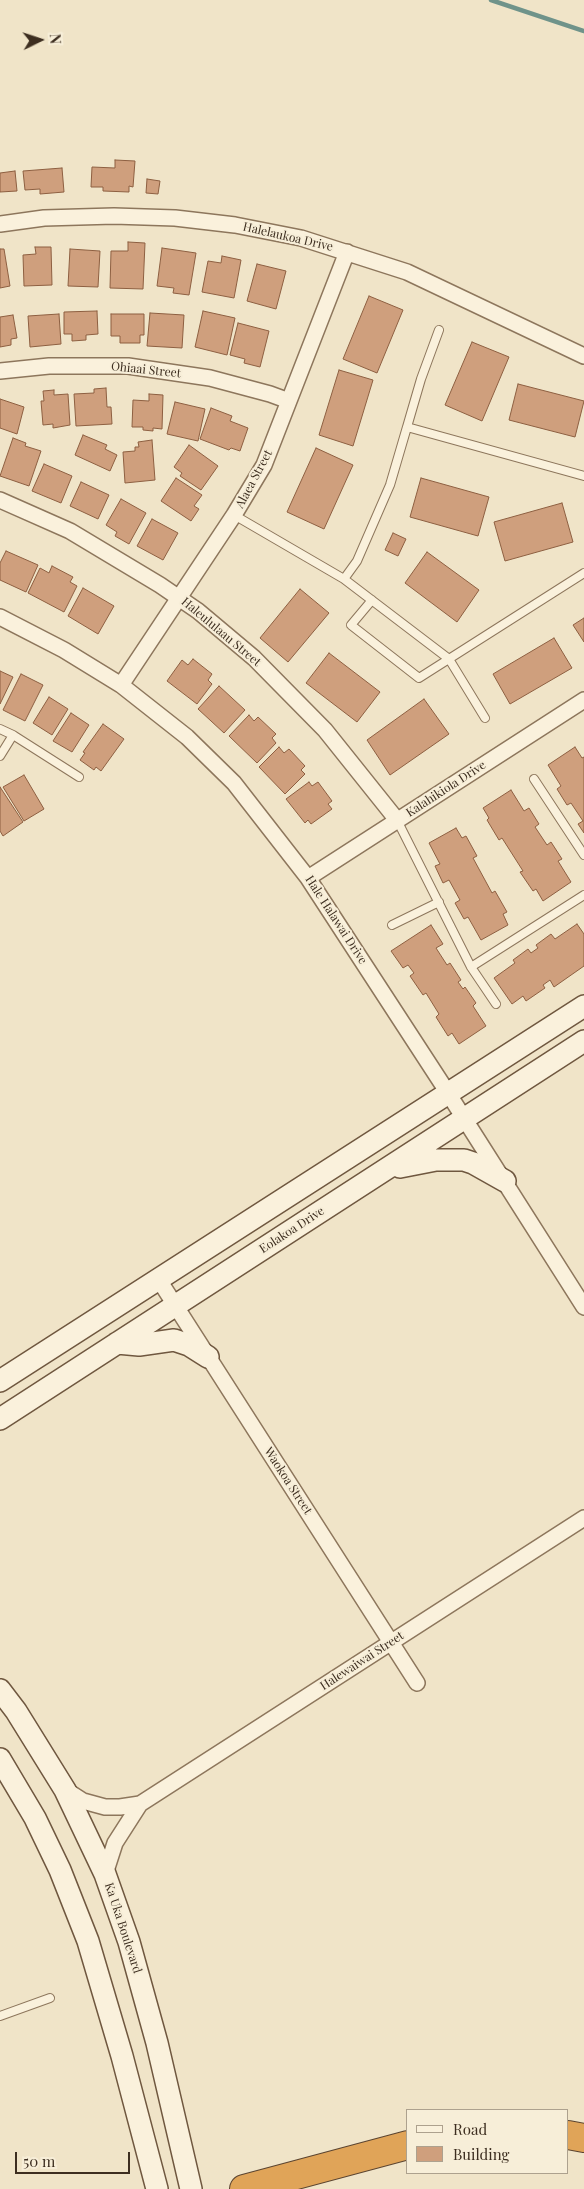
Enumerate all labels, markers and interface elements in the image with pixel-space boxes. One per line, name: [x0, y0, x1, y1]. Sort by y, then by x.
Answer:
north arrow: [15, 15, 65, 65]
text: N: [46, 33, 65, 45]
street label: Halelaukoa Drive: [242, 220, 334, 254]
street label: Ohiaai Street: [110, 359, 182, 381]
street label: Alaea Street: [233, 447, 275, 511]
street label: Haleululaau Street: [178, 595, 264, 669]
street label: Kalahikiola Drive: [403, 758, 489, 820]
street label: Hale Halawai Drive: [302, 873, 370, 967]
street label: Eolakoa Drive: [257, 1204, 327, 1256]
street label: Waokoa Street: [261, 1445, 315, 1517]
street label: Halewaiwai Street: [317, 1629, 407, 1693]
street label: Ka Uka Boulevard: [102, 1881, 144, 1975]
legend: [406, 2109, 569, 2174]
text: Road: [453, 2119, 487, 2139]
scale bar: [18, 2142, 132, 2174]
text: Building: [453, 2144, 509, 2164]
text: 50 m: [23, 2151, 55, 2171]

